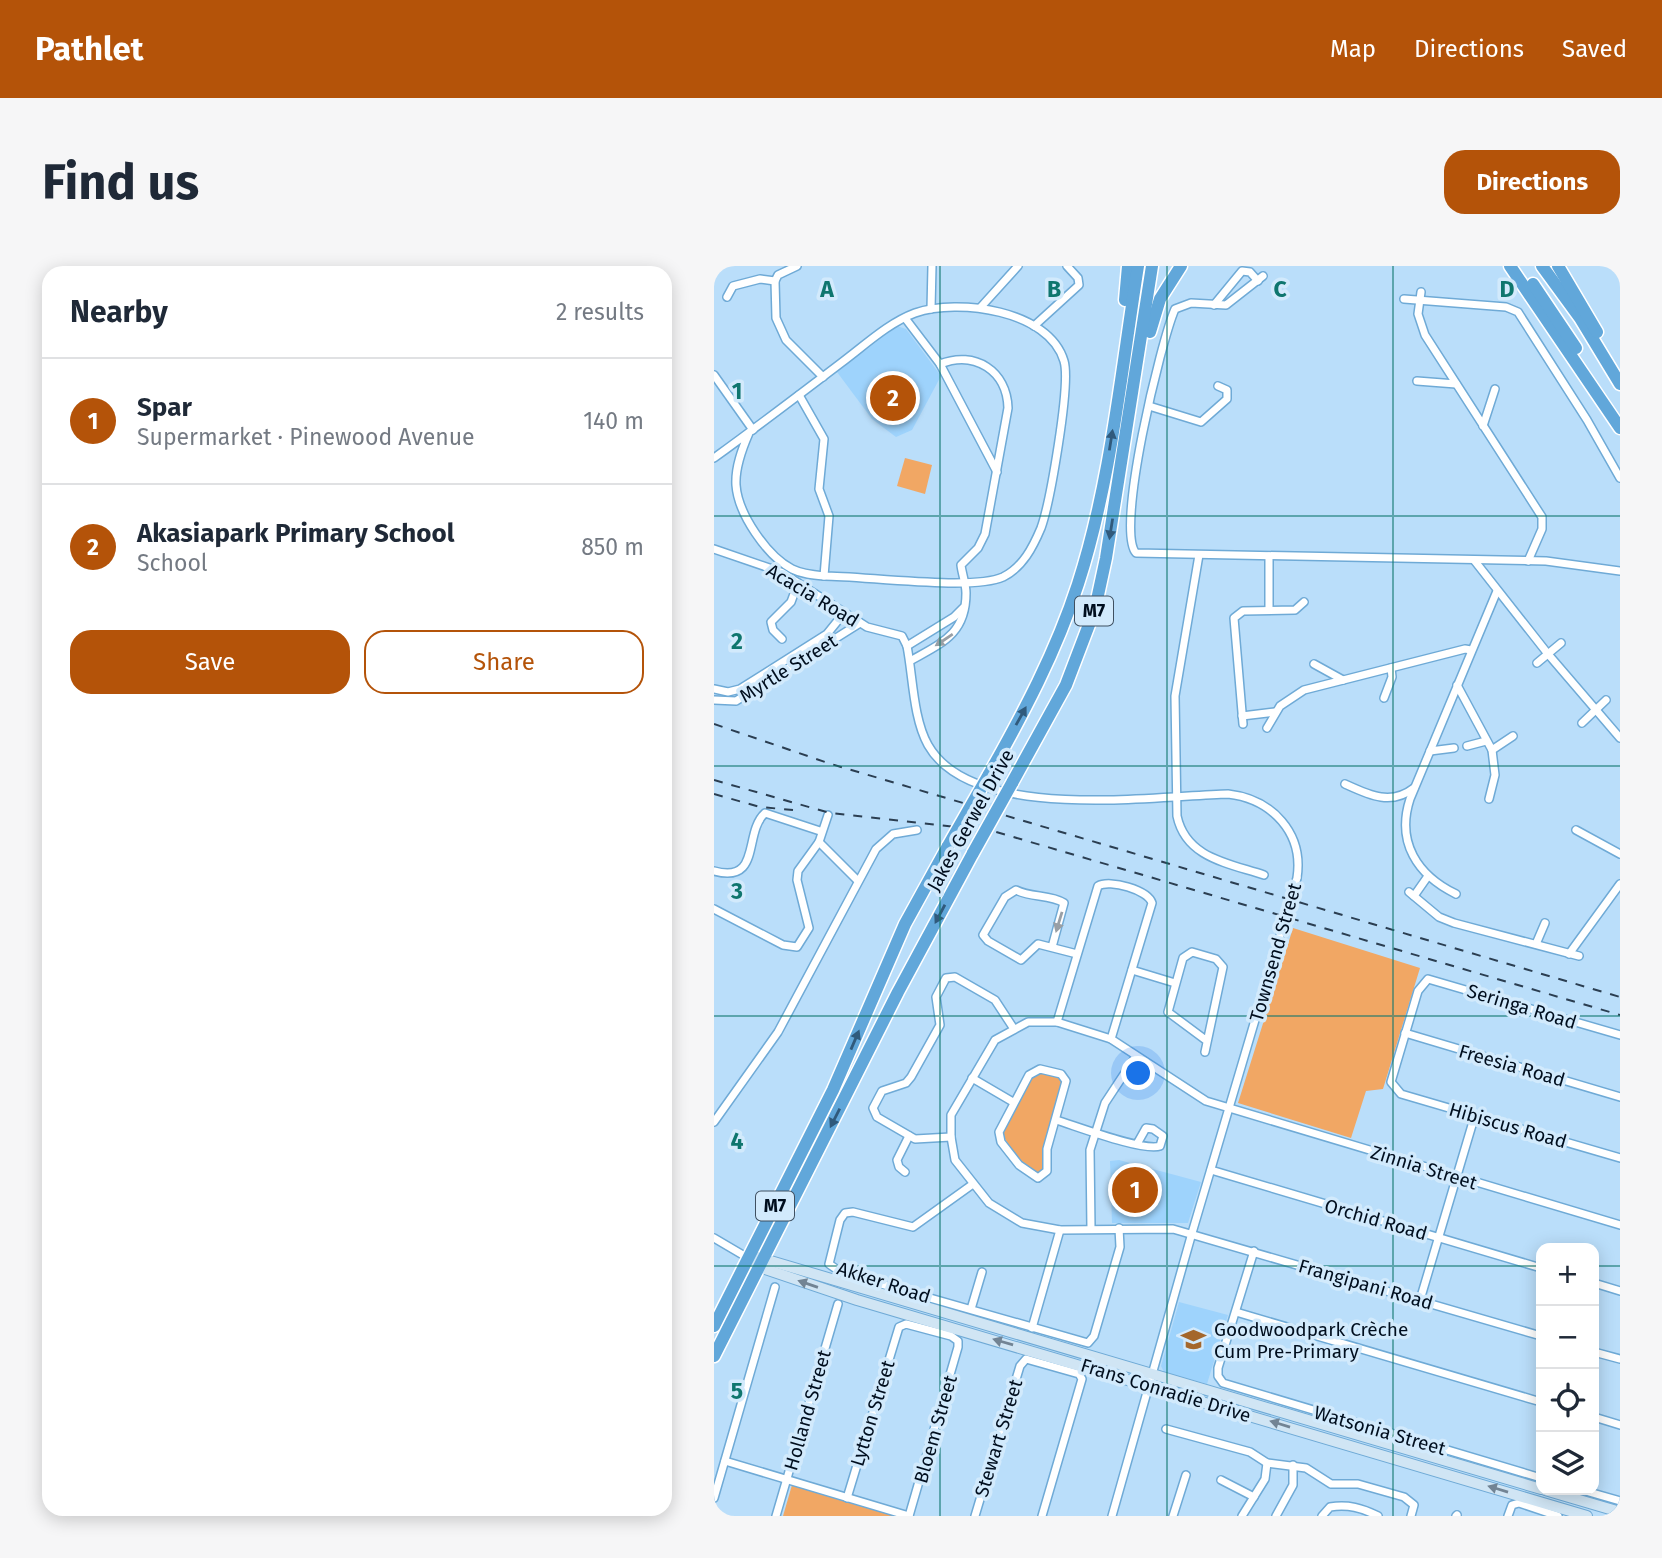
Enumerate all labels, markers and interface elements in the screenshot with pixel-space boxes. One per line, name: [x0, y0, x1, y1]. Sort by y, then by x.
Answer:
text: Pathlet: [35, 29, 144, 69]
text: Map: [1330, 35, 1376, 63]
text: Directions: [1414, 35, 1524, 63]
text: Saved: [1562, 35, 1627, 63]
button: Directions: [1444, 150, 1620, 214]
text: Find us: [42, 153, 199, 212]
text: A: [819, 275, 834, 303]
text: B: [1047, 275, 1061, 303]
text: C: [1273, 275, 1287, 303]
text: D: [1500, 275, 1515, 303]
text: Nearby: [70, 294, 168, 330]
text: 2 results: [556, 298, 644, 326]
pin: 2: [870, 372, 916, 424]
text: 1: [732, 377, 742, 405]
text: Spar: [137, 392, 192, 423]
text: 1: [88, 407, 98, 435]
text: 140 m: [583, 407, 644, 435]
text: Supermarket · Pinewood Avenue: [137, 423, 475, 451]
one-way arrow: [1106, 429, 1117, 451]
text: Akasiapark Primary School: [137, 518, 454, 549]
one-way arrow: [1105, 518, 1116, 540]
text: 2: [87, 533, 99, 561]
text: 850 m: [581, 533, 644, 561]
text: School: [137, 549, 208, 577]
street label: Acacia Road: [762, 559, 863, 632]
road number: M7: [1075, 596, 1113, 626]
text: 2: [731, 627, 743, 655]
street label: Myrtle Street: [735, 629, 841, 707]
button: Save: [70, 630, 350, 694]
button: Share: [364, 630, 644, 694]
one-way arrow: [935, 633, 953, 647]
one-way arrow: [1016, 706, 1027, 726]
street label: Jakes Gerwel Drive: [922, 745, 1019, 895]
text: 3: [730, 877, 743, 905]
street label: Townsend Street: [1245, 880, 1306, 1024]
one-way arrow: [934, 904, 946, 923]
one-way arrow: [1054, 911, 1064, 932]
street label: Seringa Road: [1464, 979, 1579, 1034]
one-way arrow: [849, 1029, 860, 1050]
street label: Freesia Road: [1456, 1039, 1568, 1092]
your location: [1121, 1056, 1155, 1090]
street label: Hibiscus Road: [1446, 1098, 1569, 1153]
one-way arrow: [829, 1108, 841, 1128]
text: 4: [731, 1127, 744, 1155]
street label: Zinnia Street: [1368, 1140, 1480, 1195]
pin: 1: [1112, 1164, 1158, 1216]
road number: M7: [756, 1191, 794, 1220]
street label: Orchid Road: [1322, 1194, 1430, 1245]
map controls: [1536, 1243, 1599, 1495]
button: +: [1536, 1243, 1599, 1306]
street label: Frangipani Road: [1296, 1254, 1436, 1315]
street label: Akker Road: [834, 1257, 933, 1308]
one-way arrow: [797, 1278, 818, 1289]
button: −: [1536, 1306, 1599, 1369]
place label: Goodwoodpark Crèche Cum Pre-Primary: [1214, 1318, 1408, 1363]
school or university icon: Goodwoodpark Crèche Cum Pre-Primary: [1180, 1326, 1208, 1354]
one-way arrow: [993, 1337, 1014, 1347]
street label: Holland Street: [779, 1347, 836, 1473]
street label: Frans Conradie Drive: [1078, 1354, 1254, 1427]
street label: Lytton Street: [845, 1357, 900, 1469]
button: locate: [1536, 1369, 1599, 1432]
street label: Bloem Street: [909, 1372, 962, 1486]
street label: Stewart Street: [970, 1376, 1027, 1500]
text: 5: [731, 1377, 743, 1405]
street label: Watsonia Street: [1311, 1401, 1448, 1460]
one-way arrow: [1269, 1418, 1290, 1429]
button: layers: [1536, 1432, 1599, 1495]
one-way arrow: [1487, 1484, 1508, 1494]

